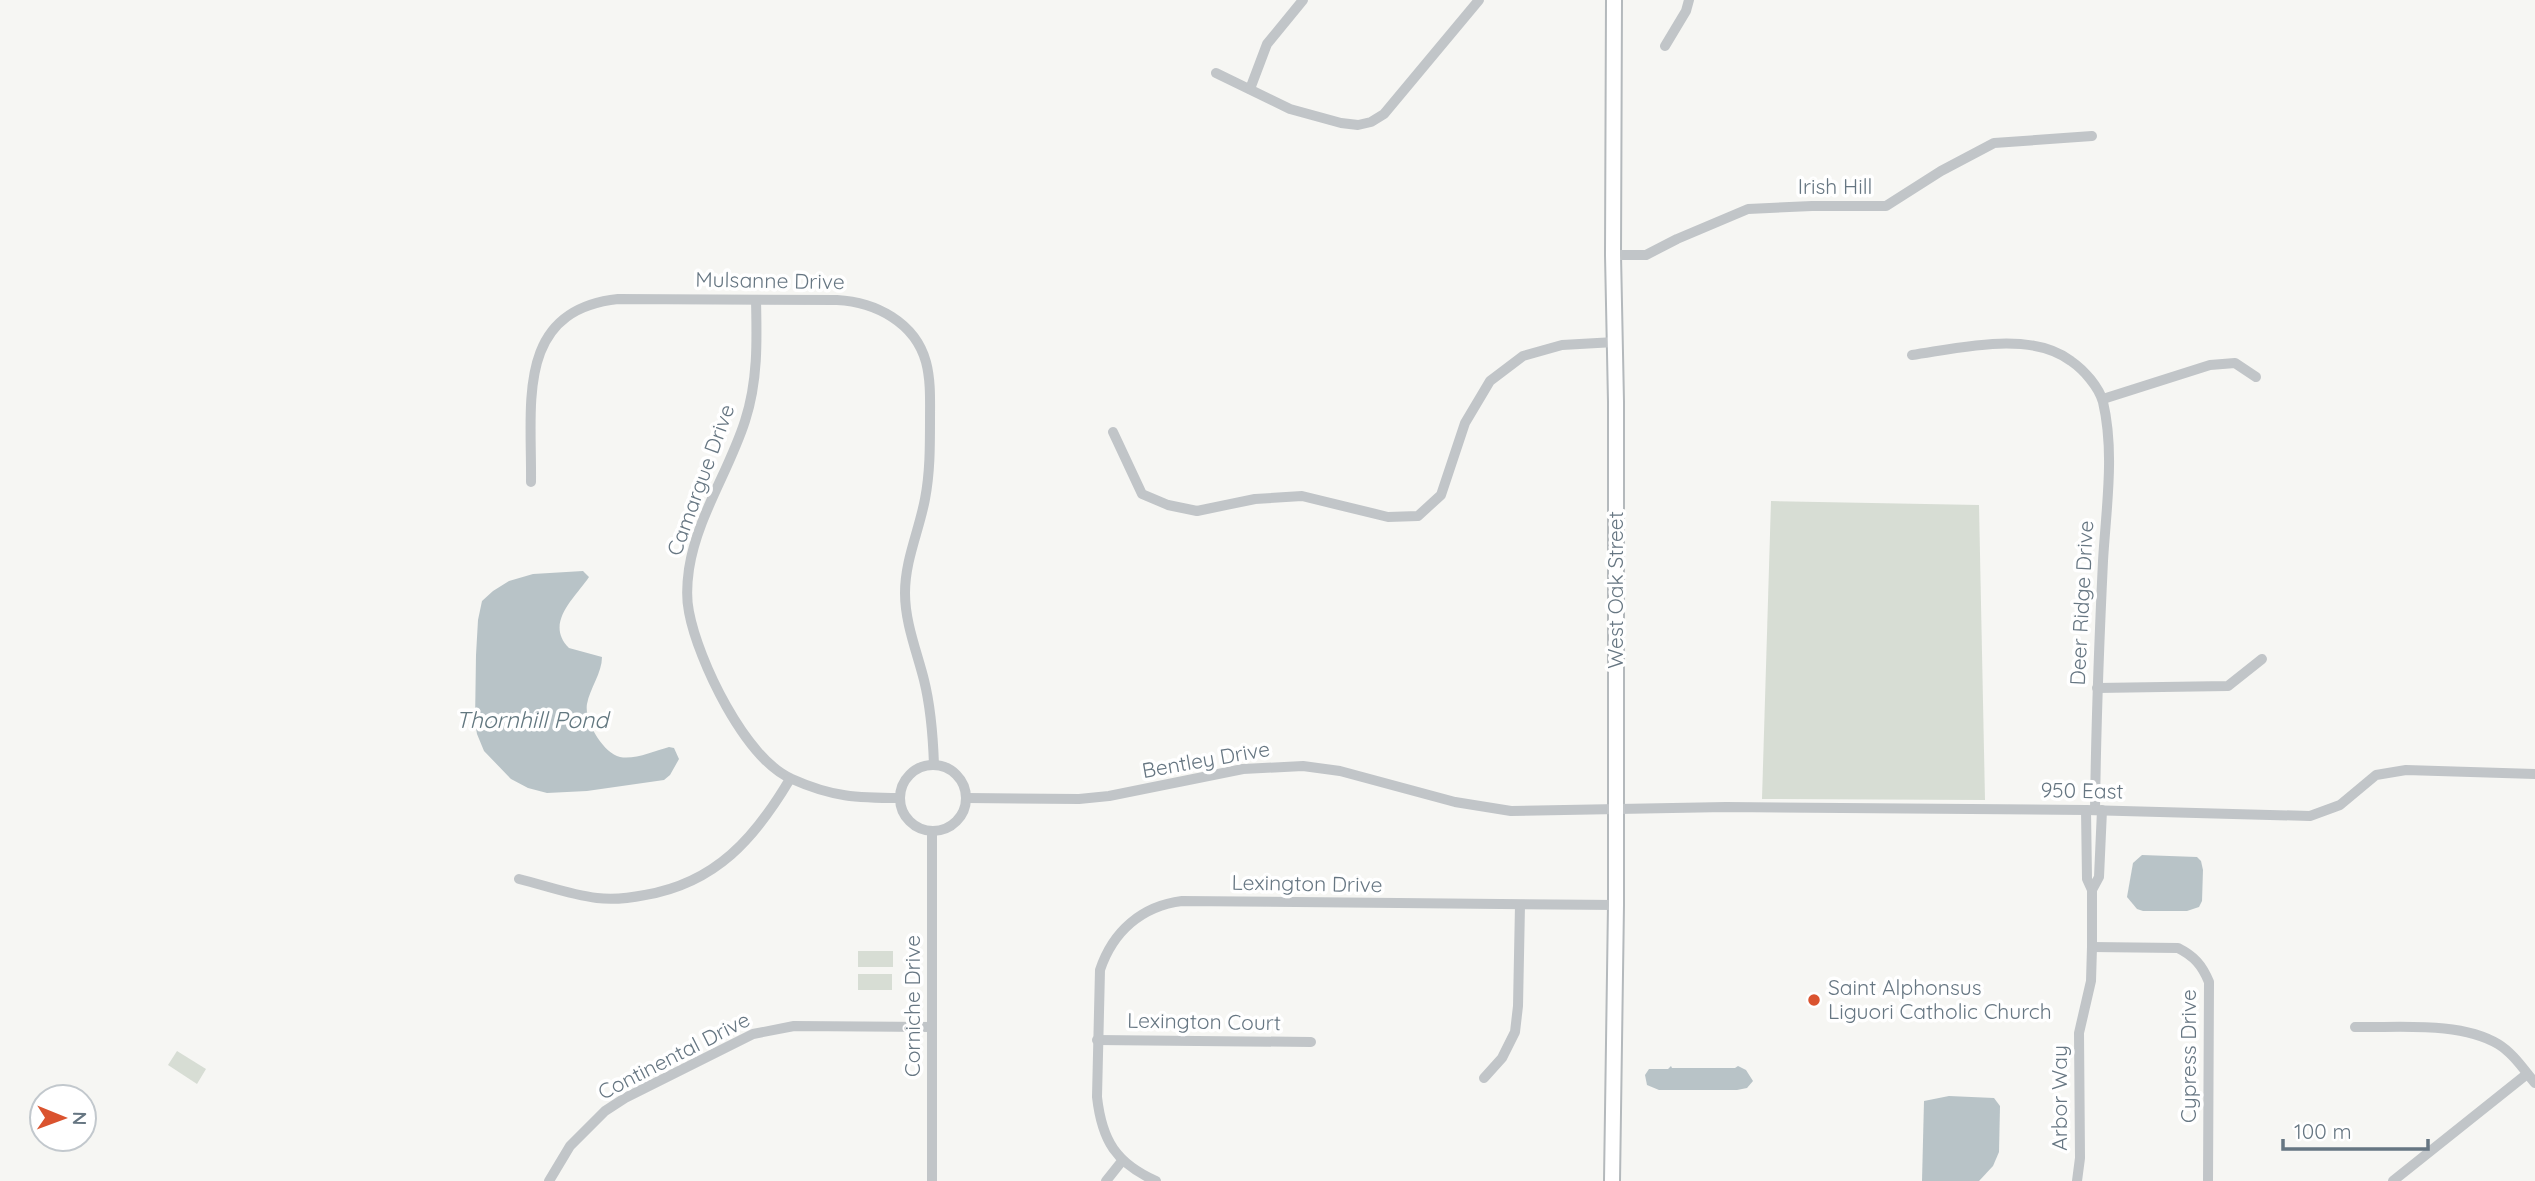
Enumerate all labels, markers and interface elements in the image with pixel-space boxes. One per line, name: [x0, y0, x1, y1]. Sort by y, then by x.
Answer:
street label: Irish Hill: [1798, 173, 1872, 199]
street label: Mulsanne Drive: [695, 266, 845, 294]
street label: Camargue Drive: [661, 400, 739, 559]
street label: West Oak Street: [1602, 511, 1628, 669]
street label: Deer Ridge Drive: [2064, 520, 2098, 686]
water label: Thornhill Pond: [456, 705, 611, 734]
street label: Bentley Drive: [1140, 735, 1272, 783]
street label: 950 East: [2040, 776, 2124, 804]
street label: Lexington Drive: [1231, 869, 1383, 897]
street label: Corniche Drive: [899, 935, 925, 1077]
place label: Saint Alphonsus Liguori Catholic Church: [1828, 974, 2052, 1024]
street label: Cypress Drive: [2175, 989, 2201, 1123]
marker: Saint Alphonsus Liguori Catholic Church: [1806, 992, 1822, 1008]
street label: Continental Drive: [593, 1006, 754, 1105]
street label: Lexington Court: [1127, 1007, 1281, 1035]
street label: Arbor Way: [2046, 1045, 2072, 1151]
north arrow: [28, 1083, 98, 1153]
scale bar: [2283, 1108, 2428, 1152]
text: N: [68, 1111, 92, 1125]
text: 100 m: [2294, 1118, 2352, 1144]

